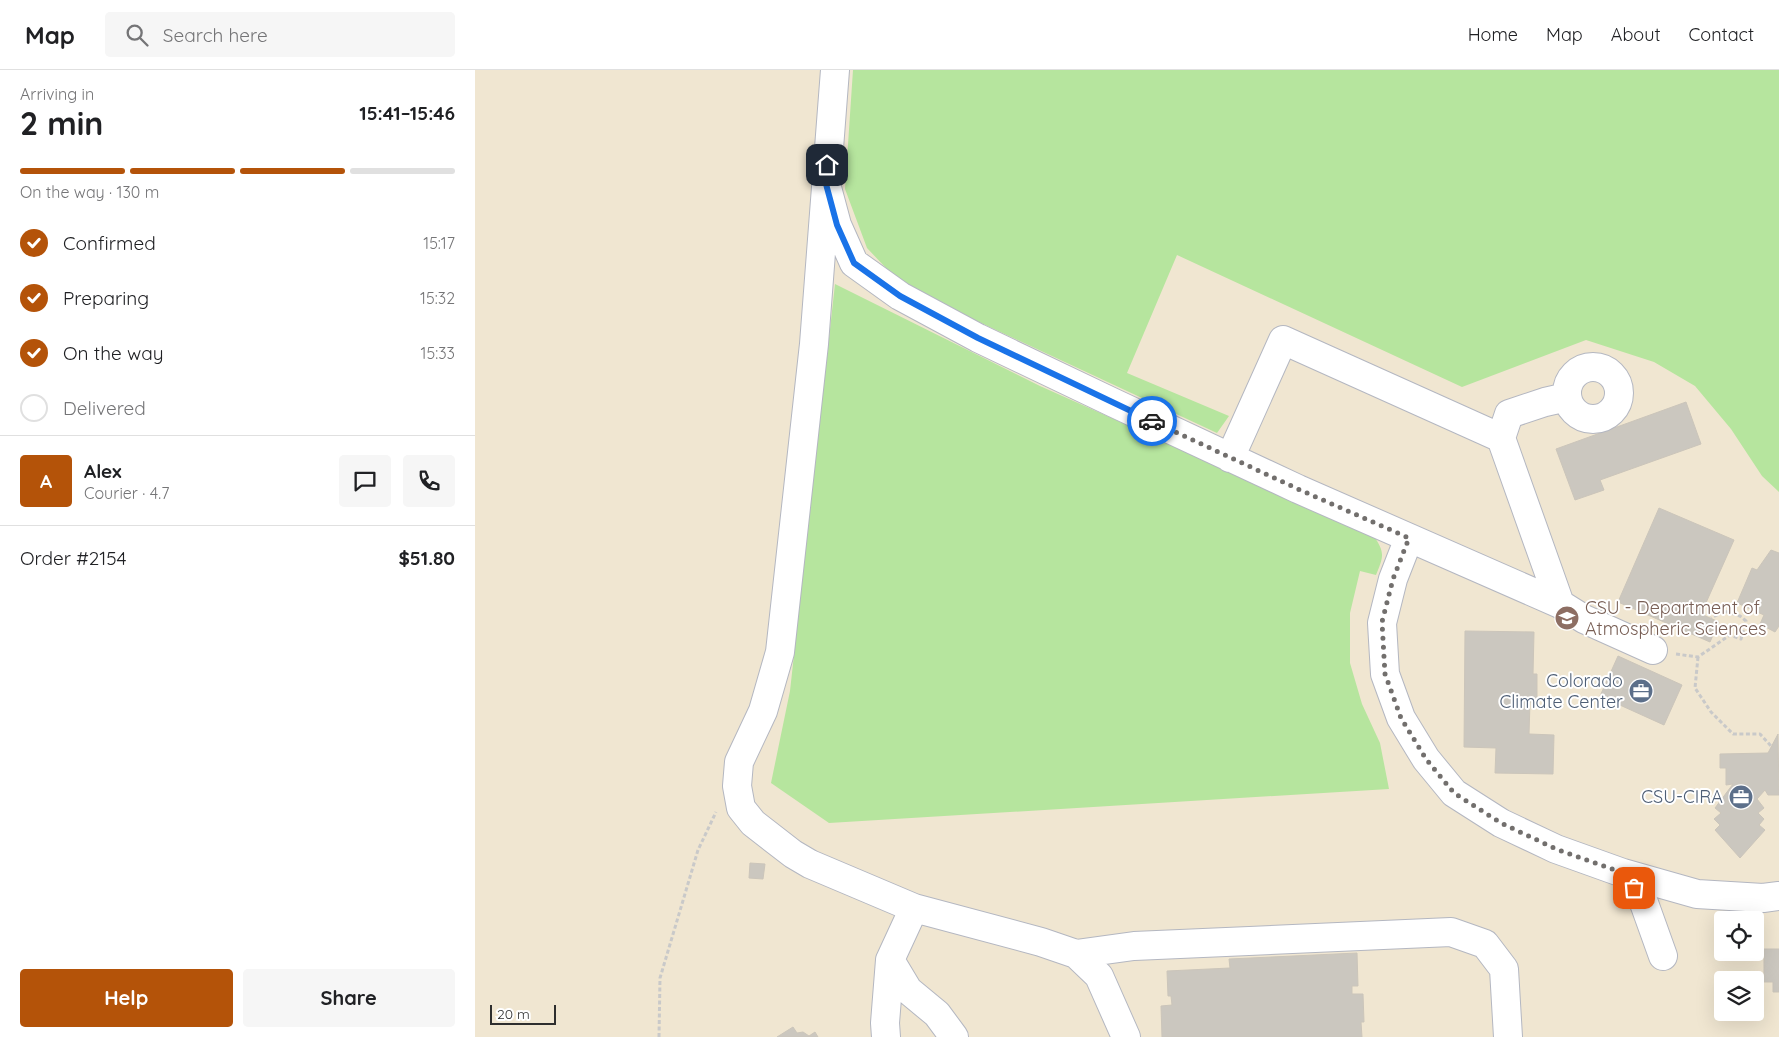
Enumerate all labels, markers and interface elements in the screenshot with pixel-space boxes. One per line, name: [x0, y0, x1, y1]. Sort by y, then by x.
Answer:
search box: [105, 12, 455, 57]
text: Map: [25, 20, 75, 50]
icon: search: [123, 21, 151, 49]
text: Search here: [163, 23, 268, 47]
text: Home: [1468, 23, 1518, 46]
text: Map: [1546, 23, 1583, 46]
text: About: [1611, 23, 1661, 46]
text: Contact: [1689, 23, 1754, 46]
text: Arriving in: [20, 84, 94, 104]
text: 15:41–15:46: [359, 101, 455, 125]
text: 2 min: [20, 103, 103, 143]
pin: [806, 144, 848, 186]
icon: home: [813, 151, 841, 179]
text: On the way · 130 m: [20, 182, 159, 202]
icon: check: [20, 229, 48, 257]
text: Confirmed: [63, 231, 156, 255]
text: 15:17: [423, 233, 455, 253]
icon: check: [20, 284, 48, 312]
text: Preparing: [63, 286, 149, 310]
text: 15:32: [420, 288, 455, 308]
icon: check: [20, 339, 48, 367]
text: On the way: [63, 341, 164, 365]
text: 15:33: [421, 343, 455, 363]
text: Delivered: [63, 396, 146, 420]
courier: [1127, 396, 1177, 446]
icon: car: [1138, 407, 1166, 435]
button: chat: [339, 455, 391, 507]
button: phone: [403, 455, 455, 507]
text: Alex: [84, 459, 122, 483]
text: A: [40, 469, 52, 493]
text: Courier · 4.7: [84, 483, 169, 503]
text: Order #2154: [20, 546, 127, 570]
text: $51.80: [399, 546, 455, 570]
place label: CSU - Department of Atmospheric Sciences: [1585, 596, 1767, 640]
school or university icon: CSU - Department of Atmospheric Sciences: [1554, 605, 1580, 631]
place label: Colorado Climate Center: [1499, 669, 1623, 713]
office icon: Colorado Climate Center: [1628, 678, 1654, 704]
office icon: CSU-CIRA: [1728, 784, 1754, 810]
place label: CSU-CIRA: [1641, 785, 1723, 808]
pin: [1613, 867, 1655, 909]
icon: bag: [1620, 874, 1648, 902]
map controls: [1714, 911, 1764, 1021]
button: locate: [1714, 911, 1764, 961]
button: Help: [20, 969, 233, 1027]
button: Share: [243, 969, 455, 1027]
button: layers: [1714, 971, 1764, 1021]
scale bar: [490, 1002, 556, 1025]
text: 20 m: [497, 1005, 530, 1023]

